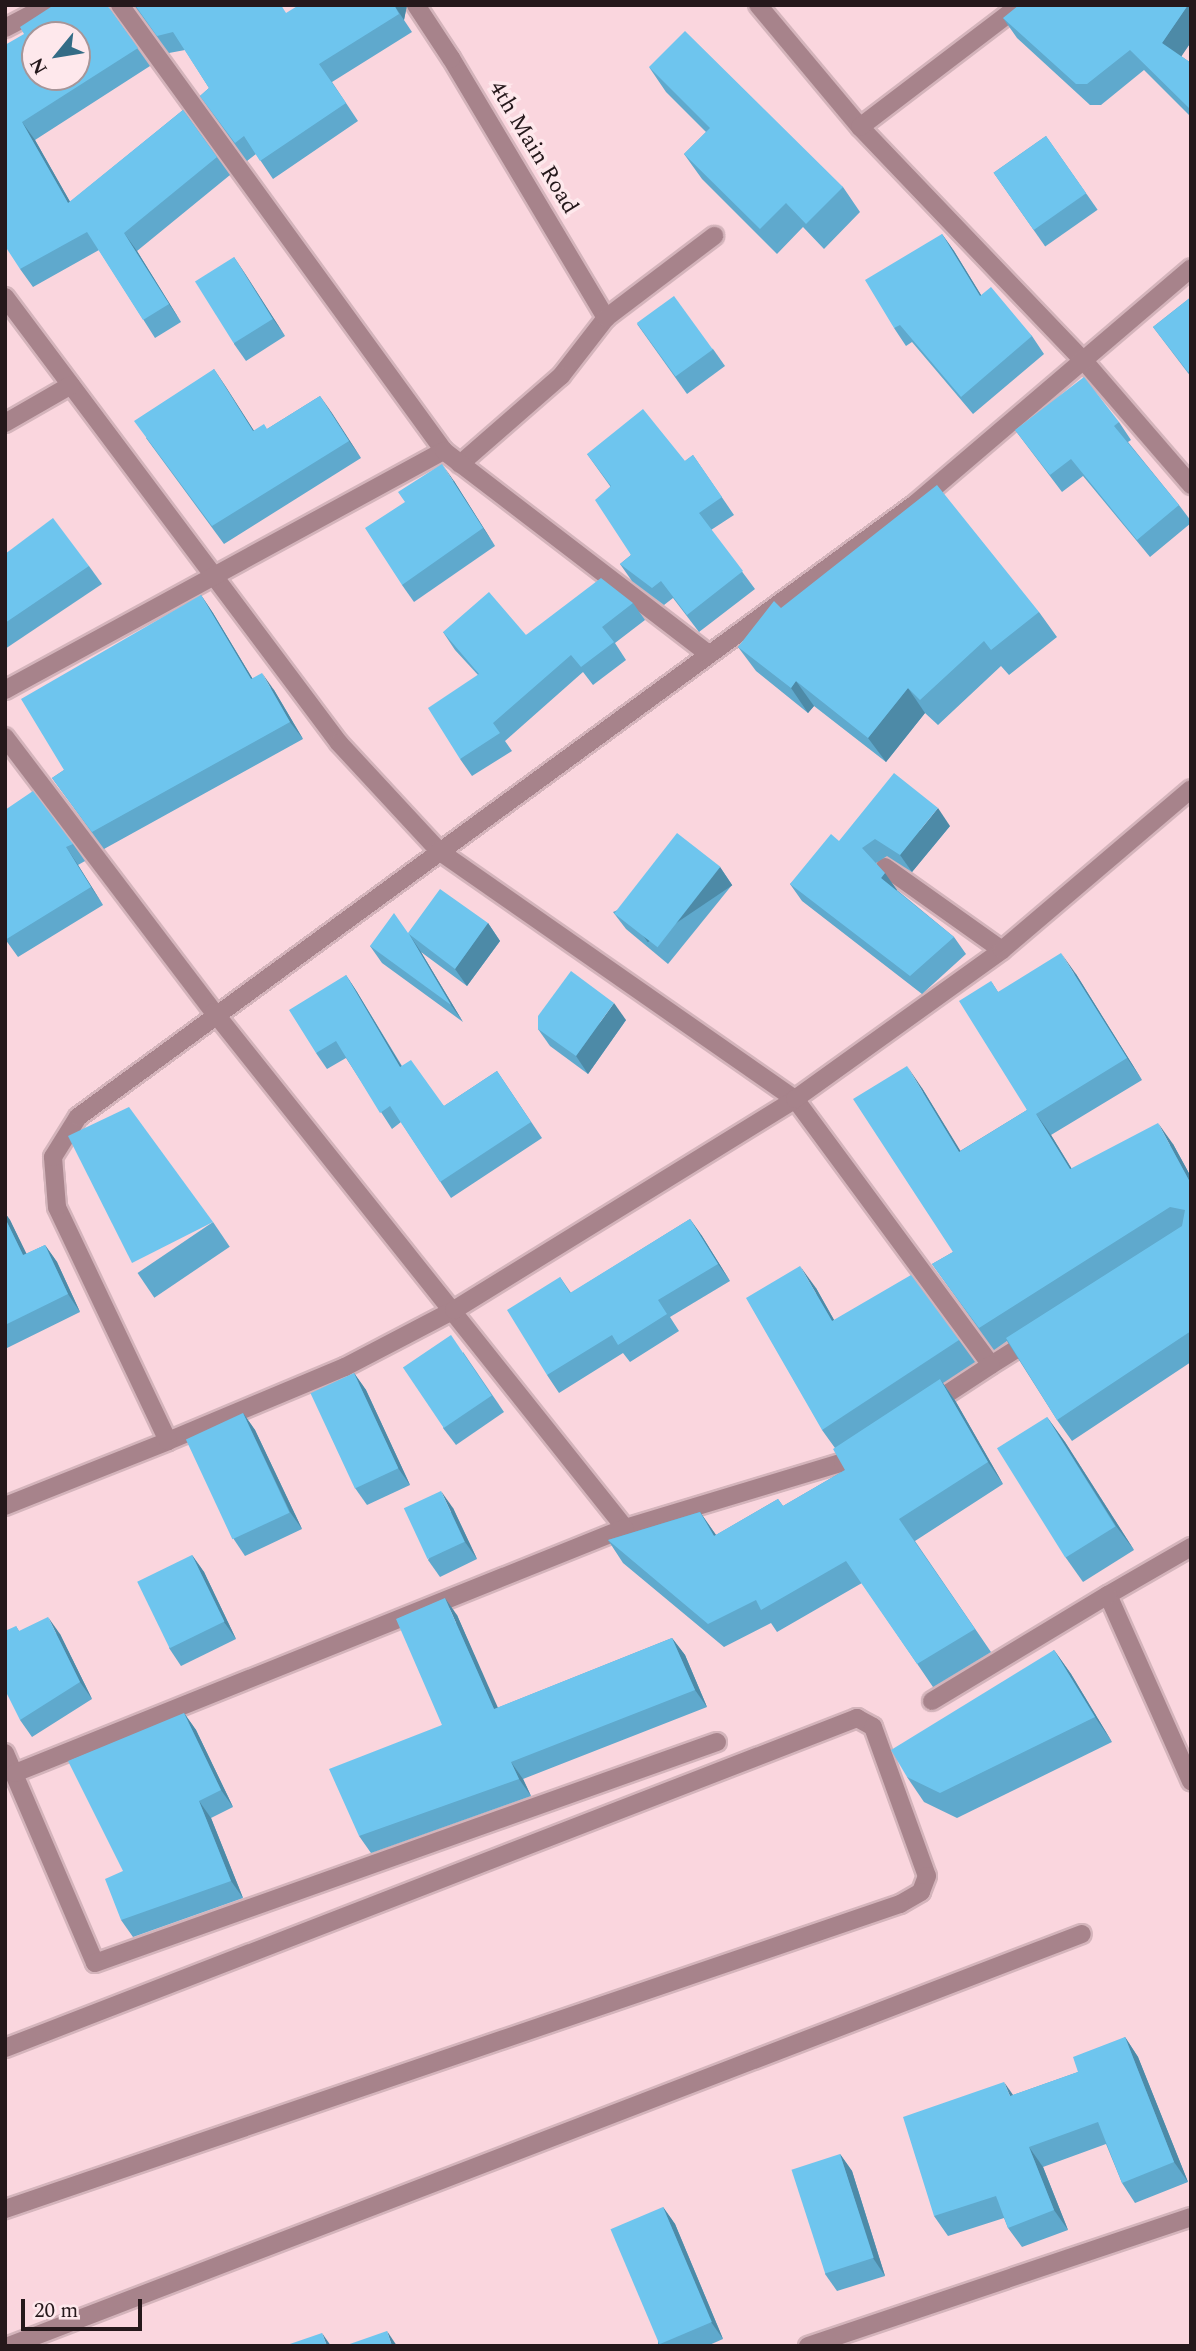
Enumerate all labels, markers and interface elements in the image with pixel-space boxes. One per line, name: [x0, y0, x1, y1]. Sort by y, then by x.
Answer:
north arrow: [21, 21, 91, 91]
text: N: [23, 52, 56, 80]
street label: 4th Main Road: [482, 76, 584, 220]
scale bar: [24, 2284, 145, 2328]
text: 20 m: [34, 2295, 78, 2327]

